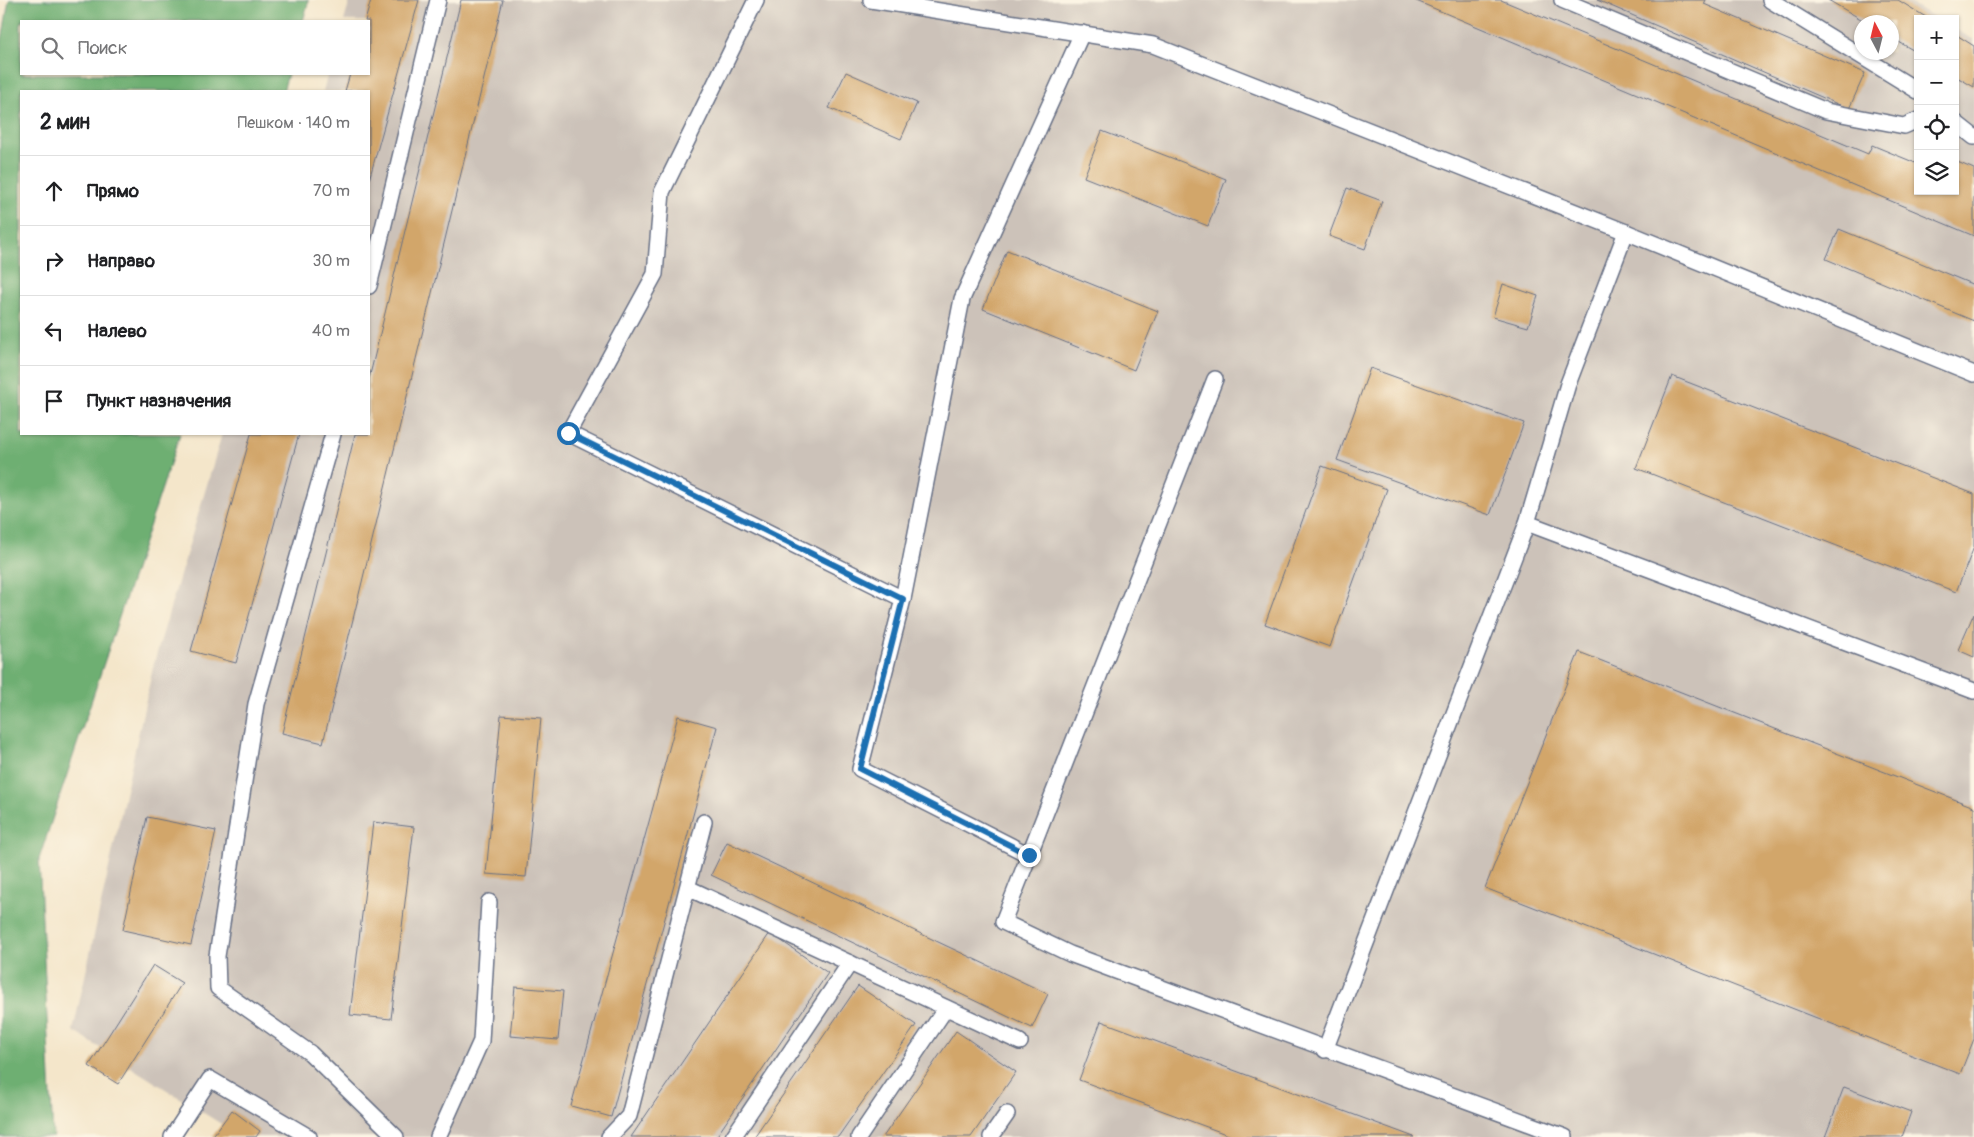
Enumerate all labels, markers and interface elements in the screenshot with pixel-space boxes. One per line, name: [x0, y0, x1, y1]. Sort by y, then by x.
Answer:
north arrow: [1854, 15, 1899, 60]
map controls: [1914, 15, 1959, 195]
button: +: [1914, 15, 1959, 60]
search box: [20, 20, 370, 75]
icon: search: [38, 34, 66, 62]
text: Поиск: [78, 36, 128, 60]
button: −: [1914, 60, 1959, 105]
button: locate: [1914, 105, 1959, 150]
text: 2 мин: [40, 109, 90, 136]
text: Пешком · 140 m: [238, 113, 350, 133]
button: layers: [1914, 150, 1959, 195]
icon: ahead: [40, 177, 68, 205]
text: Прямо: [87, 179, 139, 203]
text: 70 m: [313, 181, 350, 201]
icon: right: [40, 247, 68, 275]
text: Направо: [87, 249, 155, 273]
text: 30 m: [312, 251, 350, 271]
icon: left: [40, 317, 68, 345]
text: Налево: [87, 319, 147, 343]
text: 40 m: [312, 321, 350, 341]
icon: arrive: [40, 387, 68, 415]
text: Пункт назначения: [87, 389, 231, 413]
route start: [557, 422, 580, 445]
route end: [1018, 844, 1041, 867]

